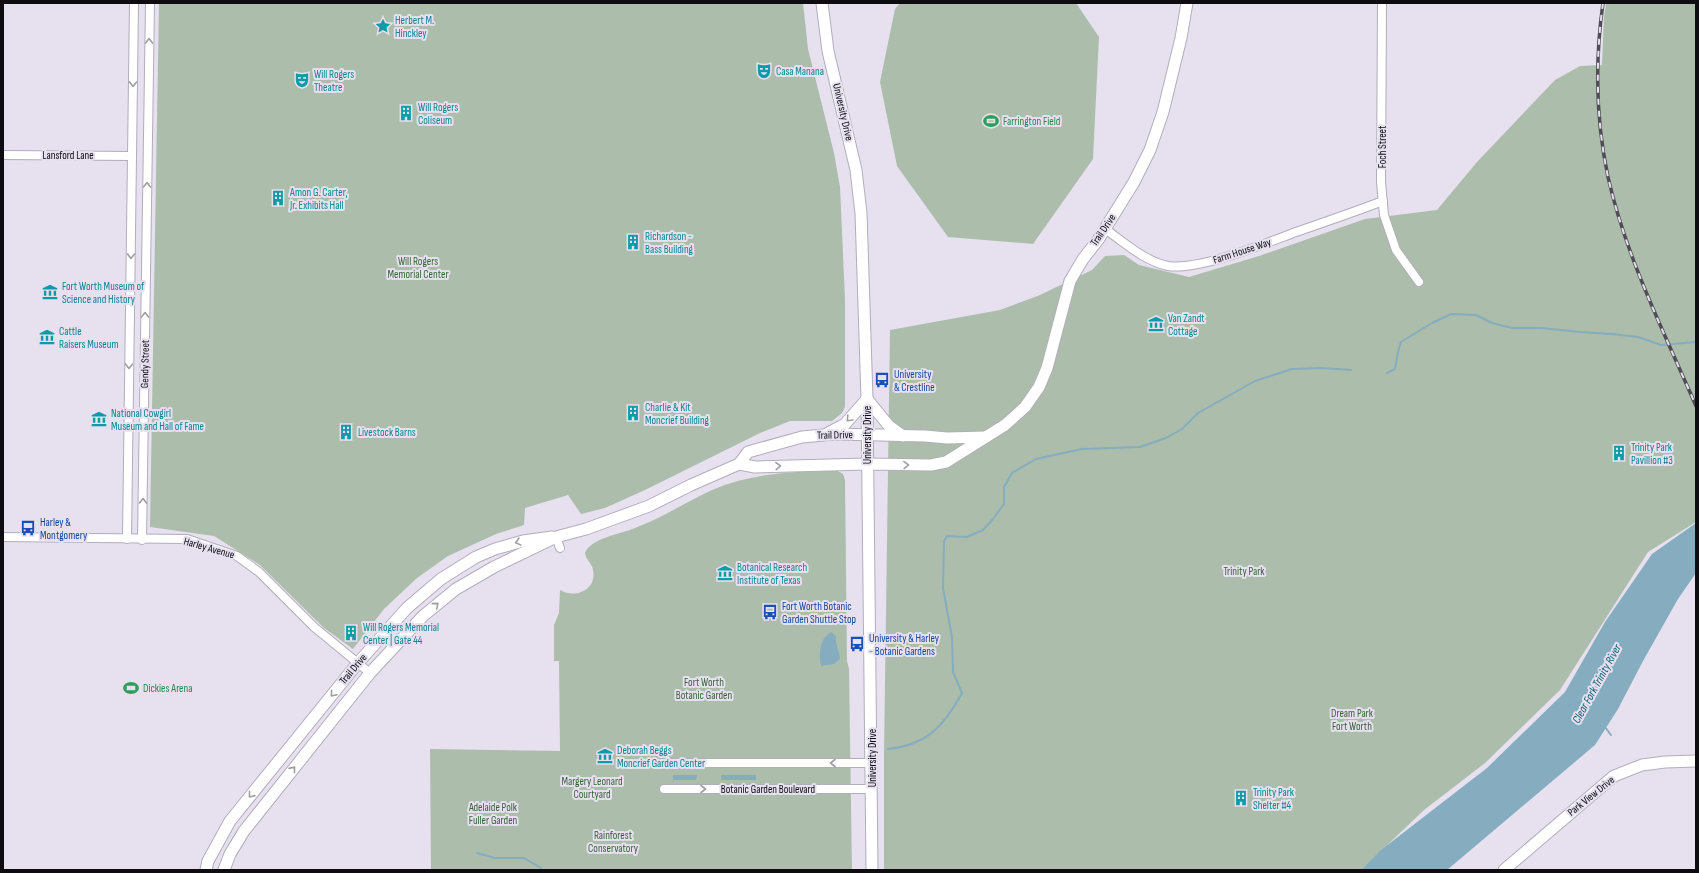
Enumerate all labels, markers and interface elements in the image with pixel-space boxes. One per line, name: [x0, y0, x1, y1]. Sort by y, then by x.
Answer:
place label: Herbert M. Hinckley: [395, 14, 434, 40]
place icon: Herbert M. Hinckley: [374, 17, 392, 35]
one-way arrow: [145, 38, 153, 44]
theatre icon: Casa Manana: [755, 62, 773, 80]
place label: Casa Manana: [776, 65, 824, 78]
place label: Will Rogers Theatre: [314, 68, 354, 94]
theatre icon: Will Rogers Theatre: [293, 71, 311, 89]
one-way arrow: [129, 81, 137, 87]
street label: University Drive: [830, 82, 856, 142]
place label: Will Rogers Coliseum: [418, 101, 458, 127]
building icon: Will Rogers Coliseum: [397, 104, 415, 122]
sports icon: Farrington Field: [982, 112, 1000, 130]
place label: Farrington Field: [1003, 115, 1061, 128]
street label: Foch Street: [1376, 125, 1389, 168]
street label: Lansford Lane: [42, 149, 94, 162]
one-way arrow: [143, 182, 151, 188]
place label: Amon G. Carter, Jr. Exhibits Hall: [289, 186, 348, 212]
building icon: Amon G. Carter, Jr. Exhibits Hall: [269, 189, 287, 207]
street label: Trail Drive: [1088, 211, 1118, 249]
place label: Richardson - Bass Building: [645, 230, 694, 256]
building icon: Richardson - Bass Building: [624, 233, 642, 251]
street label: Farm House Way: [1211, 235, 1273, 267]
one-way arrow: [127, 253, 135, 259]
park label: Will Rogers Memorial Center: [387, 255, 449, 281]
place label: Fort Worth Museum of Science and History: [62, 280, 145, 306]
museum icon: Fort Worth Museum of Science and History: [41, 283, 59, 301]
one-way arrow: [141, 312, 149, 318]
place label: Van Zandt Cottage: [1168, 312, 1205, 338]
museum icon: Van Zandt Cottage: [1147, 315, 1165, 333]
place label: Cattle Raisers Museum: [59, 325, 118, 351]
museum icon: Cattle Raisers Museum: [38, 328, 56, 346]
street label: Gendy Street: [138, 339, 152, 388]
one-way arrow: [125, 363, 133, 369]
place label: University & Crestline: [894, 368, 935, 394]
bus stop icon: University & Crestline: [873, 371, 891, 389]
place label: Charlie & Kit Moncrief Building: [645, 401, 710, 427]
building icon: Charlie & Kit Moncrief Building: [624, 404, 642, 422]
street label: University Drive: [861, 406, 874, 464]
place label: National Cowgirl Museum and Hall of Fame: [111, 407, 204, 433]
museum icon: National Cowgirl Museum and Hall of Fame: [90, 410, 108, 428]
one-way arrow: [846, 415, 853, 422]
building icon: Livestock Barns: [337, 423, 355, 441]
place label: Livestock Barns: [358, 426, 416, 439]
street label: Trail Drive: [817, 428, 853, 442]
place label: Trinity Park Pavillion #3: [1631, 441, 1673, 467]
building icon: Trinity Park Pavillion #3: [1610, 444, 1628, 462]
one-way arrow: [903, 461, 909, 469]
one-way arrow: [775, 462, 781, 471]
one-way arrow: [139, 498, 147, 504]
place label: Harley & Montgomery: [40, 516, 88, 542]
bus stop icon: Harley & Montgomery: [19, 519, 37, 537]
street label: Harley Avenue: [182, 535, 236, 561]
one-way arrow: [515, 538, 521, 546]
place label: Botanical Research Institute of Texas: [737, 561, 807, 587]
museum icon: Botanical Research Institute of Texas: [716, 564, 734, 582]
park label: Trinity Park: [1223, 565, 1265, 578]
place label: Fort Worth Botanic Garden Shuttle Stop: [782, 600, 856, 626]
one-way arrow: [431, 603, 439, 610]
bus stop icon: Fort Worth Botanic Garden Shuttle Stop: [761, 603, 779, 621]
place label: Will Rogers Memorial Center | Gate 44: [363, 621, 439, 647]
building icon: Will Rogers Memorial Center | Gate 44: [342, 624, 360, 642]
place label: University & Harley - Botanic Gardens: [869, 632, 940, 658]
bus stop icon: University & Harley - Botanic Gardens: [848, 635, 866, 653]
water label: Clear Fork Trinity River: [1569, 641, 1625, 726]
street label: Trail Drive: [336, 651, 370, 687]
park label: Fort Worth Botanic Garden: [676, 676, 732, 702]
sports icon: Dickies Arena: [122, 679, 140, 697]
place label: Dickies Arena: [143, 682, 193, 695]
one-way arrow: [330, 689, 337, 696]
park label: Dream Park Fort Worth: [1331, 707, 1374, 733]
street label: University Drive: [866, 729, 879, 787]
place label: Deborah Beggs Moncrief Garden Center: [617, 744, 705, 770]
museum icon: Deborah Beggs Moncrief Garden Center: [596, 747, 614, 765]
one-way arrow: [830, 759, 836, 767]
one-way arrow: [289, 767, 296, 774]
street label: Park View Drive: [1565, 773, 1617, 819]
park label: Margery Leonard Courtyard: [561, 775, 623, 801]
street label: Botanic Garden Boulevard: [721, 783, 816, 796]
one-way arrow: [700, 785, 706, 793]
place label: Trinity Park Shelter #4: [1253, 786, 1295, 812]
building icon: Trinity Park Shelter #4: [1232, 789, 1250, 807]
one-way arrow: [248, 790, 255, 797]
park label: Adelaide Polk Fuller Garden: [468, 801, 518, 827]
park label: Rainforest Conservatory: [588, 829, 639, 855]

